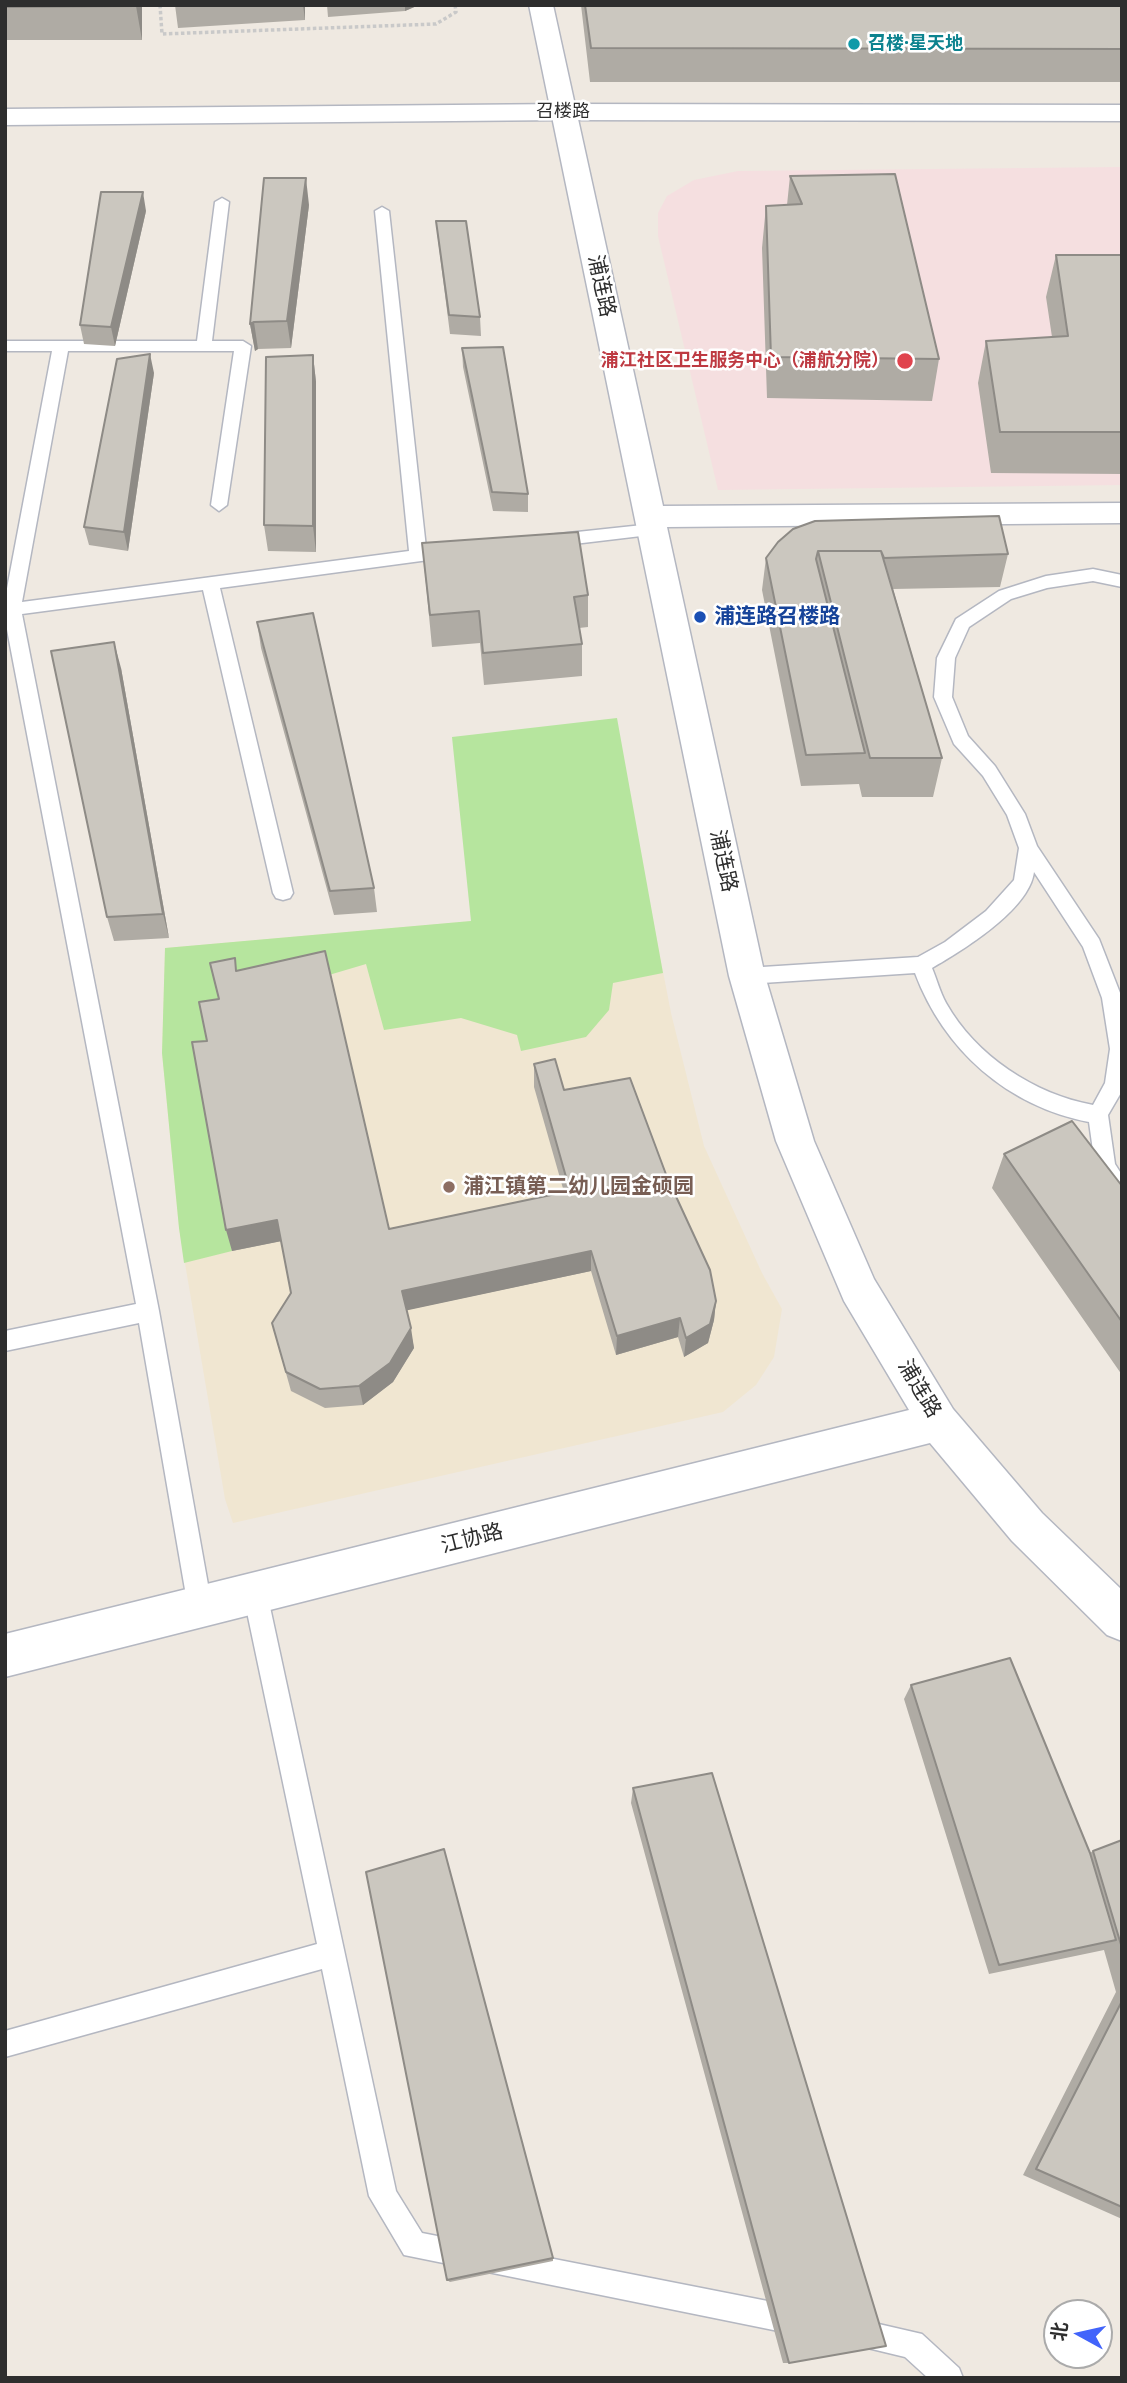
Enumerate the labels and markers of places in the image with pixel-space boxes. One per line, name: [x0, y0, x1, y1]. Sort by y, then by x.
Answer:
place label: 召楼·星天地: [868, 33, 963, 55]
marker: 召楼·星天地: [846, 36, 862, 52]
place label: 浦江社区卫生服务中心（浦航分院）: [601, 350, 889, 372]
marker: 浦江社区卫生服务中心（浦航分院）: [895, 351, 915, 371]
place label: 浦连路召楼路: [714, 604, 840, 630]
marker: 浦连路召楼路: [692, 609, 708, 625]
place label: 浦江镇第二幼儿园金硕园: [463, 1174, 694, 1200]
marker: 浦江镇第二幼儿园金硕园: [441, 1179, 457, 1195]

